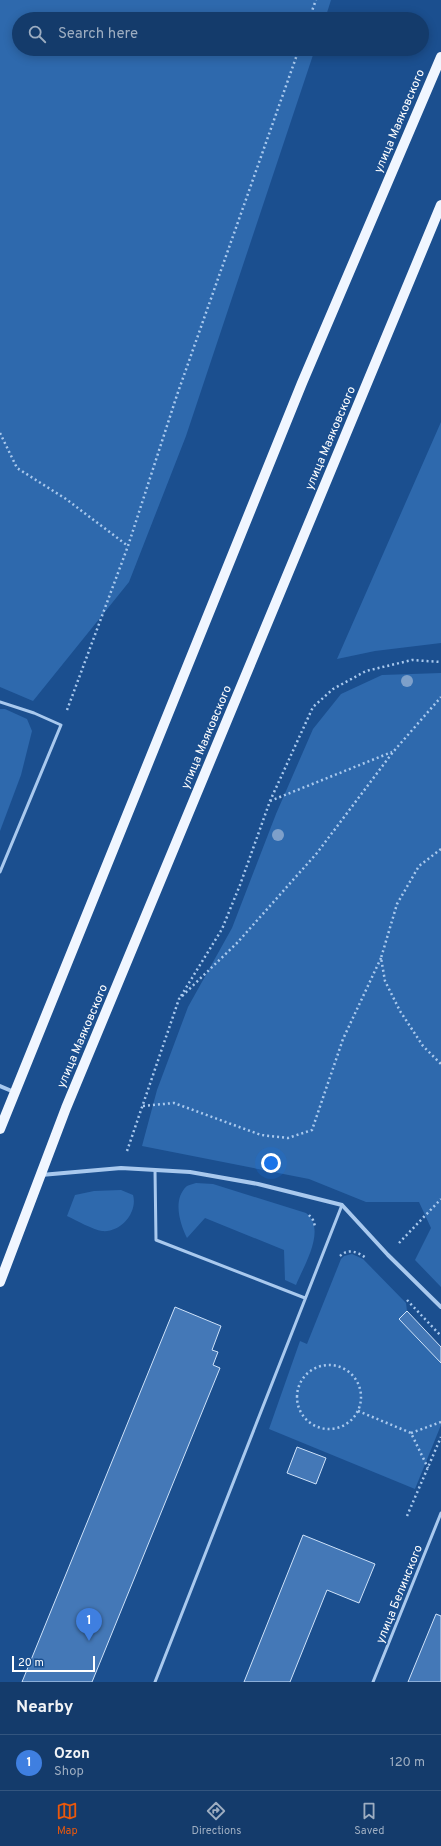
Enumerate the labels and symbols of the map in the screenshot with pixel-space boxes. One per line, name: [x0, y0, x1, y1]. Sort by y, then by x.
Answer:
street label: улица Маяковского: [371, 67, 429, 176]
street label: улица Маяковского: [302, 384, 360, 493]
street label: улица Маяковского: [178, 683, 236, 792]
street label: улица Маяковского: [54, 982, 112, 1091]
your location: [261, 1153, 281, 1173]
street label: улица Белинского: [373, 1542, 427, 1646]
pin: 1: [76, 1608, 102, 1641]
scale bar: [12, 1654, 95, 1673]

